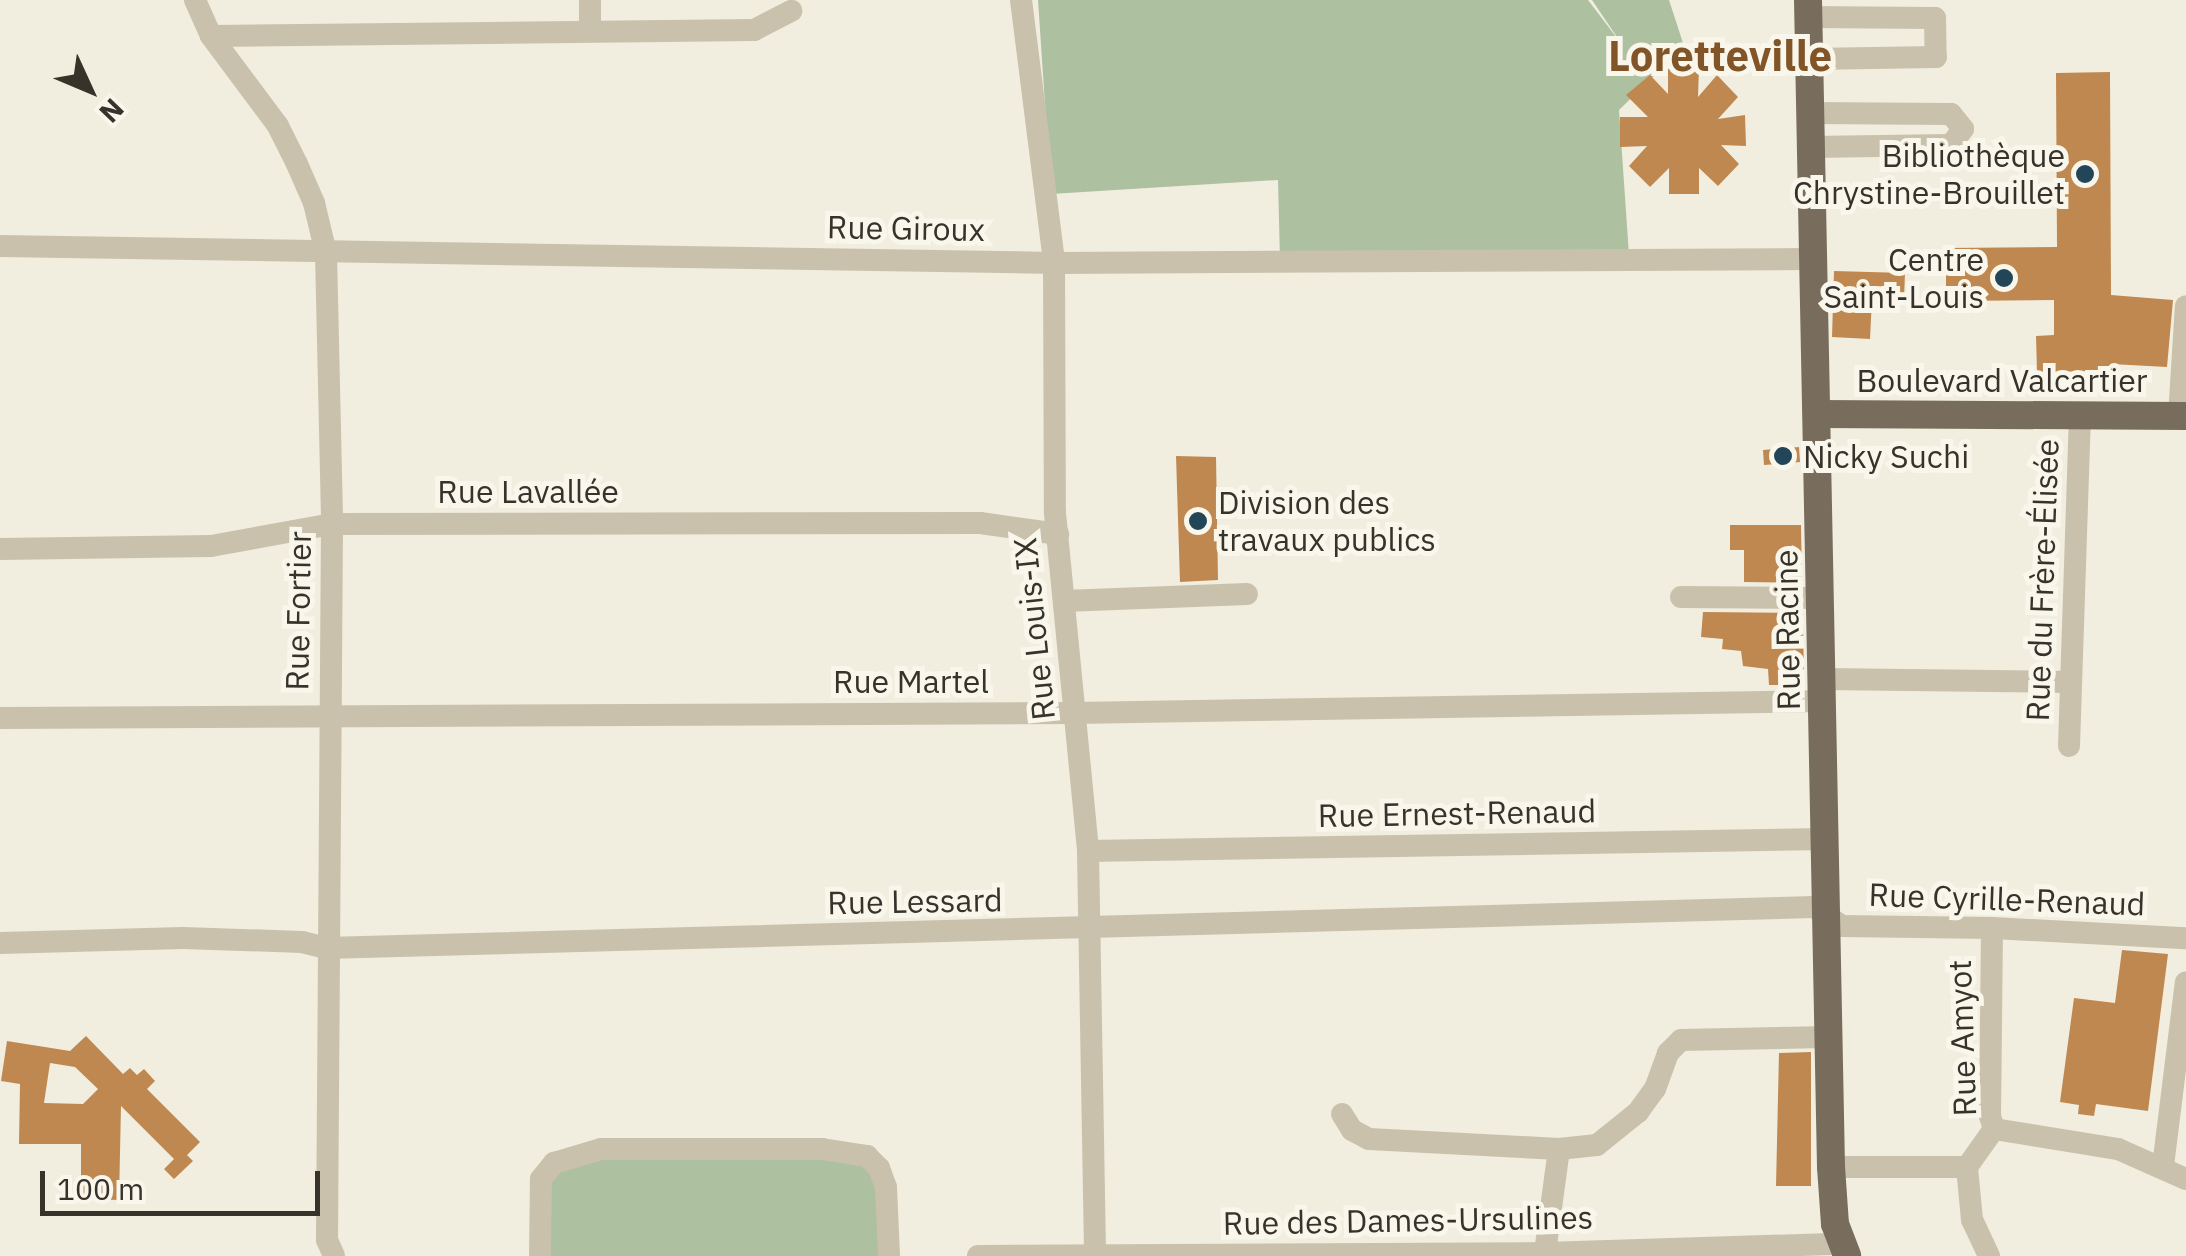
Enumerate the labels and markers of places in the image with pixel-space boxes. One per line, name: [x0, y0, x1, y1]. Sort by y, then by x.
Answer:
place label: Bibliothèque Chrystine-Brouillet: [1793, 137, 2065, 212]
marker: Bibliothèque Chrystine-Brouillet: [2074, 163, 2096, 185]
place label: Centre Saint-Louis: [1823, 241, 1984, 316]
marker: Centre Saint-Louis: [1993, 267, 2015, 289]
place label: Nicky Suchi: [1803, 437, 1969, 475]
marker: Nicky Suchi: [1772, 445, 1794, 467]
place label: Division des travaux publics: [1218, 484, 1436, 559]
marker: Division des travaux publics: [1187, 510, 1209, 532]

